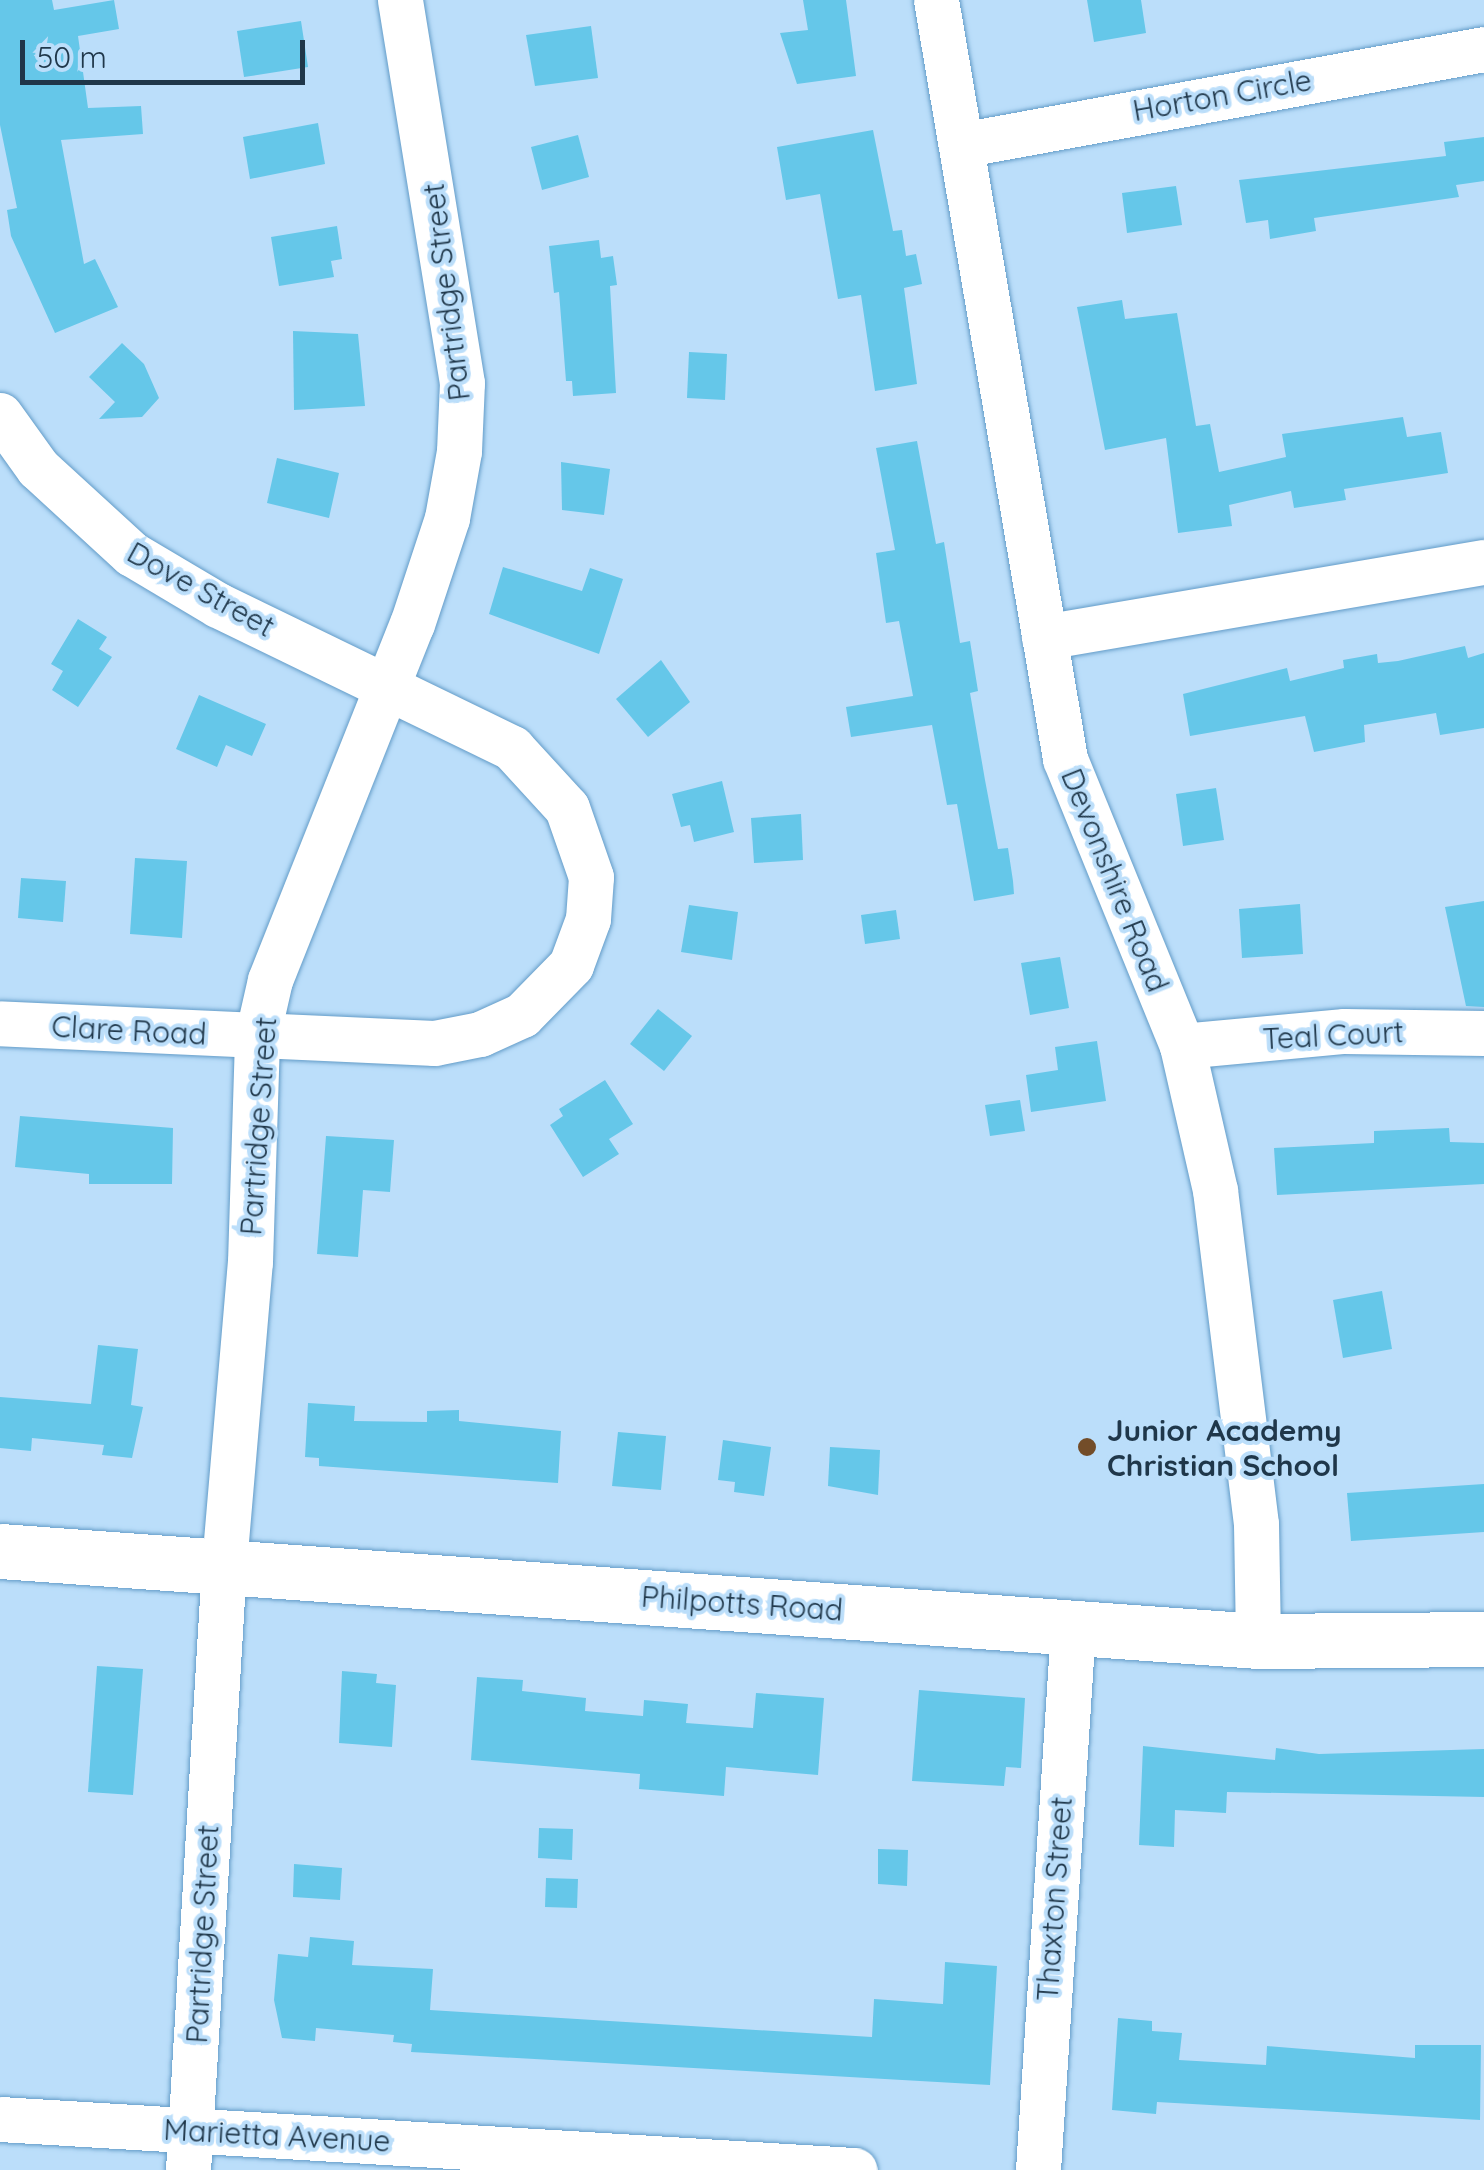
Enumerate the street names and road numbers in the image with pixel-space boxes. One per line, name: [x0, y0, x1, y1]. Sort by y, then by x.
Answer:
street label: Horton Circle: [1130, 62, 1314, 128]
street label: Partridge Street: [415, 181, 477, 403]
street label: Dove Street: [121, 534, 281, 644]
street label: Devonshire Road: [1054, 763, 1176, 997]
street label: Clare Road: [51, 1008, 207, 1052]
street label: Teal Court: [1261, 1013, 1405, 1057]
street label: Partridge Street: [232, 1015, 284, 1237]
street label: Philpotts Road: [640, 1578, 844, 1628]
street label: Thaxton Street: [1029, 1795, 1079, 2003]
street label: Partridge Street: [178, 1824, 226, 2044]
street label: Marietta Avenue: [163, 2111, 391, 2159]

